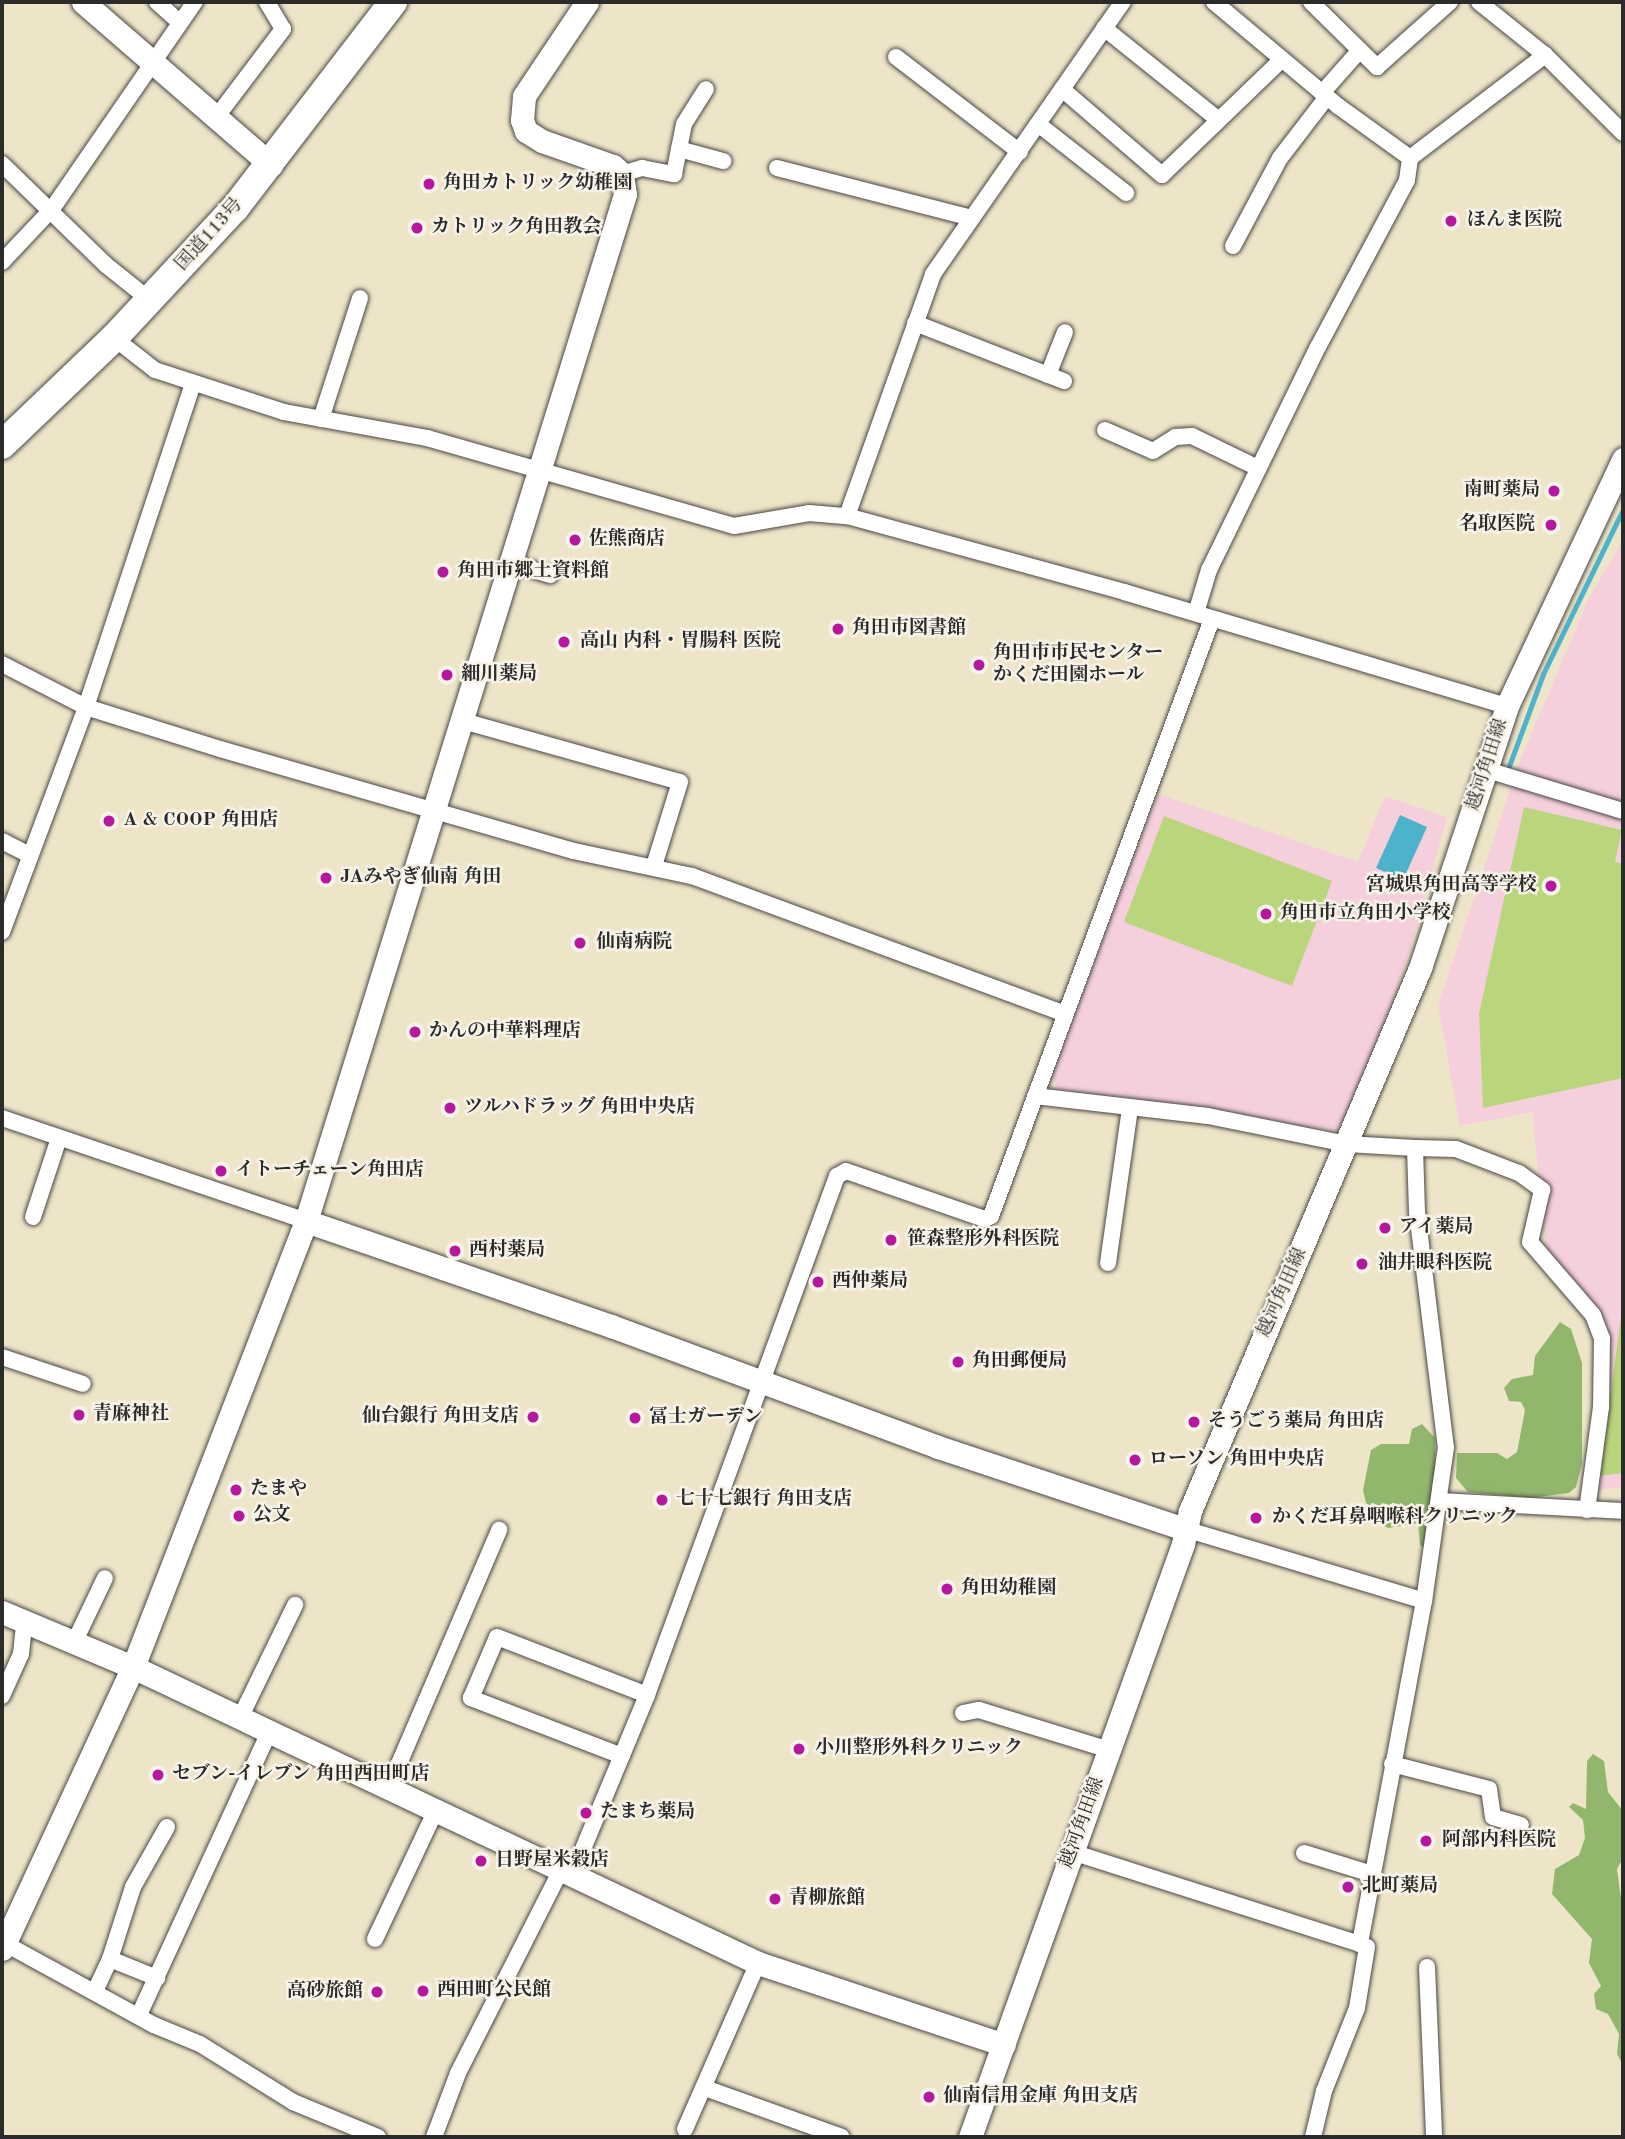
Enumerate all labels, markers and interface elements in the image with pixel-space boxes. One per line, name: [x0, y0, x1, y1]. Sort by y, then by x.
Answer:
place label: 角田カトリック幼稚園: [443, 173, 633, 195]
marker: 角田カトリック幼稚園: [421, 176, 437, 192]
street label: 国道113号: [171, 194, 249, 276]
place label: ほんま医院: [1467, 210, 1562, 232]
marker: ほんま医院: [1441, 211, 1461, 231]
place label: カトリック角田教会: [431, 217, 602, 239]
marker: カトリック角田教会: [409, 220, 425, 236]
place label: 南町薬局: [1464, 480, 1540, 502]
marker: 南町薬局: [1546, 483, 1562, 499]
place label: 名取医院: [1459, 514, 1535, 536]
marker: 名取医院: [1541, 515, 1561, 535]
place label: 佐熊商店: [589, 529, 665, 551]
marker: 佐熊商店: [567, 532, 583, 548]
place label: 角田市郷土資料館: [457, 561, 609, 583]
marker: 角田市郷土資料館: [435, 564, 451, 580]
place label: 角田市図書館: [852, 618, 966, 640]
marker: 角田市図書館: [830, 621, 846, 637]
place label: 高山 内科・胃腸科 医院: [580, 631, 781, 653]
marker: 高山 内科・胃腸科 医院: [554, 632, 574, 652]
place label: 角田市市民センター かくだ田園ホール: [993, 643, 1164, 687]
marker: 角田市市民センター かくだ田園ホール: [971, 657, 987, 673]
place label: 細川薬局: [461, 664, 537, 686]
marker: 細川薬局: [439, 667, 455, 683]
street label: 越河角田線: [1462, 716, 1514, 814]
place label: A & COOP 角田店: [123, 810, 278, 832]
marker: A & COOP 角田店: [101, 813, 117, 829]
place label: JAみやぎ仙南 角田: [340, 867, 502, 889]
marker: JAみやぎ仙南 角田: [318, 870, 334, 886]
place label: 宮城県角田高等学校: [1366, 875, 1537, 897]
marker: 宮城県角田高等学校: [1543, 878, 1559, 894]
place label: 角田市立角田小学校: [1280, 903, 1451, 925]
marker: 角田市立角田小学校: [1258, 906, 1274, 922]
place label: 仙南病院: [596, 932, 672, 954]
marker: 仙南病院: [570, 933, 590, 953]
place label: かんの中華料理店: [429, 1021, 581, 1043]
marker: かんの中華料理店: [407, 1024, 423, 1040]
place label: ツルハドラッグ 角田中央店: [464, 1097, 697, 1119]
marker: ツルハドラッグ 角田中央店: [442, 1100, 458, 1116]
place label: イトーチェーン角田店: [235, 1160, 425, 1182]
marker: イトーチェーン角田店: [213, 1163, 229, 1179]
place label: アイ薬局: [1399, 1217, 1475, 1239]
marker: アイ薬局: [1377, 1220, 1393, 1236]
place label: 笹森整形外科医院: [907, 1229, 1059, 1251]
marker: 笹森整形外科医院: [881, 1230, 901, 1250]
place label: 西村薬局: [469, 1240, 545, 1262]
marker: 西村薬局: [447, 1243, 463, 1259]
street label: 越河角田線: [1253, 1245, 1313, 1341]
place label: 油井眼科医院: [1378, 1253, 1492, 1275]
marker: 油井眼科医院: [1352, 1254, 1372, 1274]
place label: 西仲薬局: [832, 1271, 908, 1293]
marker: 西仲薬局: [810, 1274, 826, 1290]
place label: 角田郵便局: [972, 1351, 1067, 1373]
marker: 角田郵便局: [950, 1354, 966, 1370]
place label: 青麻神社: [93, 1404, 169, 1426]
place label: 仙台銀行 角田支店: [362, 1406, 519, 1428]
marker: 青麻神社: [71, 1407, 87, 1423]
place label: 冨士ガーデン: [649, 1407, 763, 1429]
marker: 仙台銀行 角田支店: [525, 1409, 541, 1425]
marker: 冨士ガーデン: [627, 1410, 643, 1426]
place label: そうごう薬局 角田店: [1208, 1411, 1384, 1433]
marker: そうごう薬局 角田店: [1186, 1414, 1202, 1430]
place label: ローソン 角田中央店: [1149, 1449, 1325, 1471]
marker: ローソン 角田中央店: [1127, 1452, 1143, 1468]
place label: たまや: [250, 1479, 307, 1501]
marker: たまや: [228, 1482, 244, 1498]
place label: 七十七銀行 角田支店: [676, 1489, 852, 1511]
marker: 七十七銀行 角田支店: [654, 1492, 670, 1508]
place label: 公文: [253, 1505, 291, 1527]
place label: かくだ耳鼻咽喉科クリニック: [1272, 1507, 1519, 1529]
marker: 公文: [231, 1508, 247, 1524]
marker: かくだ耳鼻咽喉科クリニック: [1246, 1508, 1266, 1528]
place label: 角田幼稚園: [961, 1578, 1056, 1600]
marker: 角田幼稚園: [939, 1581, 955, 1597]
place label: 小川整形外科クリニック: [815, 1738, 1024, 1760]
marker: 小川整形外科クリニック: [789, 1739, 809, 1759]
place label: セブン-イレブン 角田西田町店: [172, 1764, 431, 1786]
marker: セブン-イレブン 角田西田町店: [150, 1767, 166, 1783]
street label: 越河角田線: [1056, 1774, 1110, 1872]
place label: たまち薬局: [600, 1802, 695, 1824]
marker: たまち薬局: [578, 1805, 594, 1821]
place label: 阿部内科医院: [1442, 1830, 1556, 1852]
marker: 阿部内科医院: [1416, 1831, 1436, 1851]
place label: 日野屋米穀店: [495, 1850, 609, 1872]
marker: 日野屋米穀店: [473, 1853, 489, 1869]
place label: 北町薬局: [1362, 1876, 1438, 1898]
marker: 北町薬局: [1340, 1879, 1356, 1895]
place label: 青柳旅館: [789, 1888, 865, 1910]
marker: 青柳旅館: [767, 1891, 783, 1907]
place label: 西田町公民館: [437, 1980, 551, 2002]
place label: 高砂旅館: [287, 1981, 363, 2003]
marker: 西田町公民館: [415, 1983, 431, 1999]
marker: 高砂旅館: [369, 1984, 385, 2000]
place label: 仙南信用金庫 角田支店: [943, 2086, 1138, 2108]
marker: 仙南信用金庫 角田支店: [921, 2089, 937, 2105]

